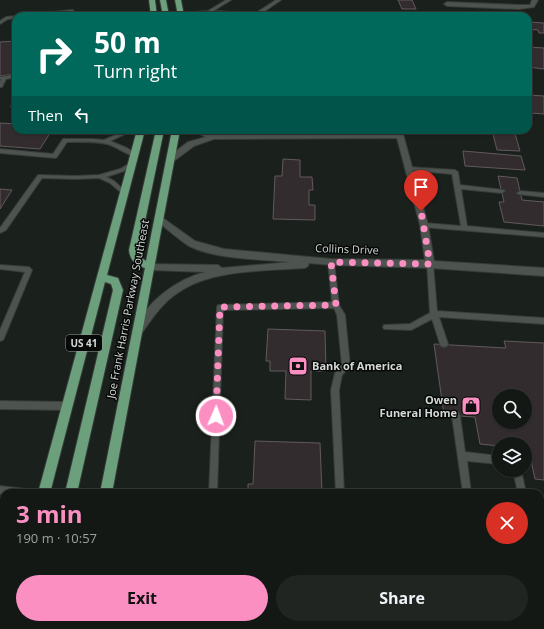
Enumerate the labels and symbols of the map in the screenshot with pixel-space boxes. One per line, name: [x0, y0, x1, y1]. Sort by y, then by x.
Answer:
pin: [404, 170, 438, 211]
street label: Joe Frank Harris Parkway Southeast: [103, 218, 152, 401]
street label: Collins Drive: [315, 240, 379, 257]
road number: US 41: [66, 335, 102, 351]
bank icon: Bank of America: [287, 355, 309, 377]
place label: Bank of America: [312, 358, 402, 373]
place label: Owen Funeral Home: [380, 392, 457, 420]
position arrow: [195, 395, 237, 437]
shop icon: Owen Funeral Home: [460, 395, 482, 417]

